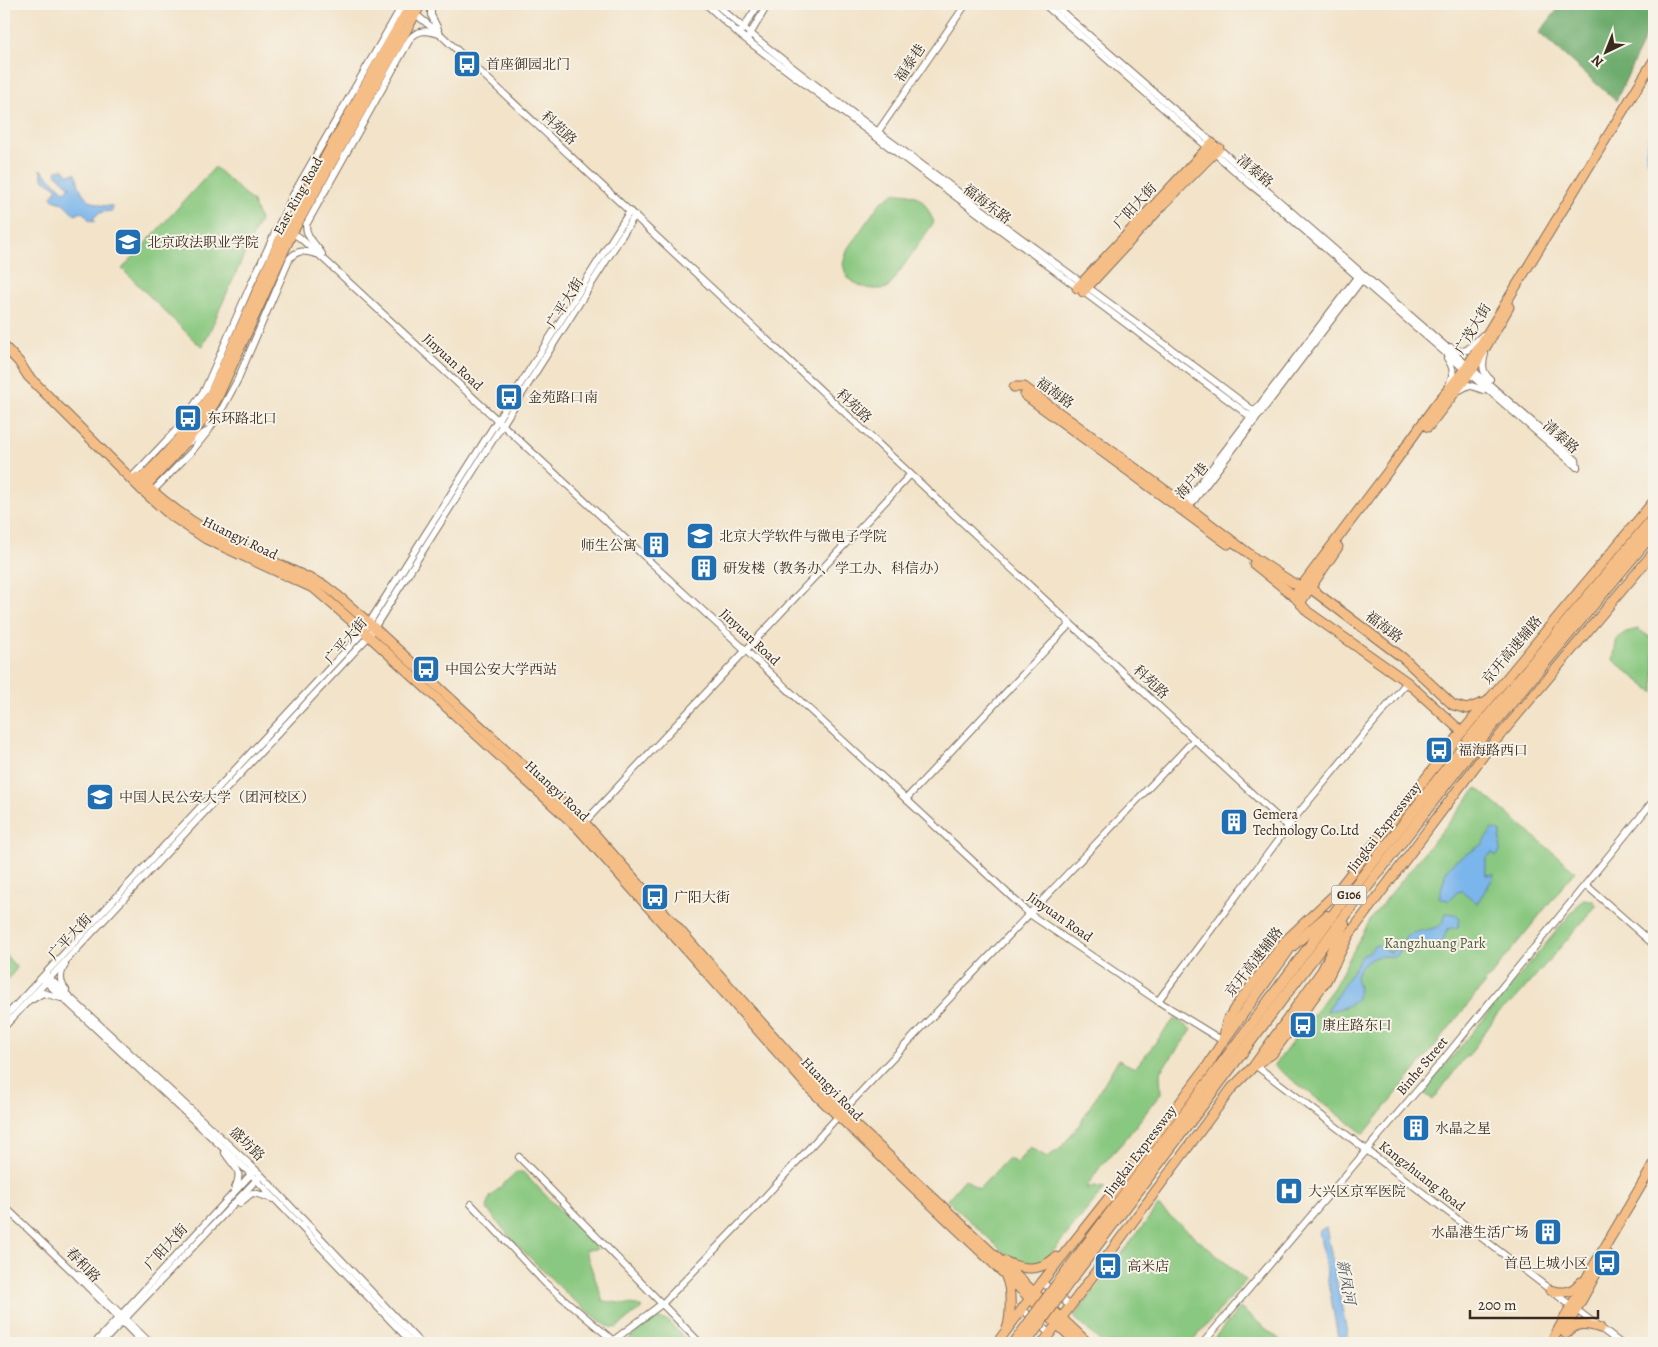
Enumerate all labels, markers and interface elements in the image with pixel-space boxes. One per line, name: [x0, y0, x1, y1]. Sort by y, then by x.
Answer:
north arrow: [1580, 28, 1630, 78]
street label: 福泰巷: [890, 40, 930, 86]
bus stop icon: 首座御园北门: [452, 49, 482, 79]
text: N: [1587, 51, 1608, 72]
place label: 首座御园北门: [486, 55, 570, 74]
street label: 科苑路: [537, 107, 581, 149]
street label: 清泰路: [1233, 150, 1277, 192]
street label: East Ring Road: [269, 153, 328, 238]
street label: 广阳大街: [1109, 179, 1161, 233]
street label: 福海东路: [959, 180, 1015, 228]
school or university icon: 北京政法职业学院: [113, 227, 143, 257]
place label: 北京政法职业学院: [147, 233, 259, 252]
street label: 广平大街: [542, 274, 588, 332]
street label: 广茂大街: [1450, 300, 1496, 358]
street label: Jinyuan Road: [419, 329, 487, 395]
street label: 福海路: [1032, 373, 1078, 413]
bus stop icon: 金苑路口南: [494, 382, 524, 412]
street label: 科苑路: [832, 385, 876, 427]
place label: 金苑路口南: [528, 388, 598, 407]
bus stop icon: 东环路北口: [173, 403, 203, 433]
place label: 东环路北口: [207, 409, 277, 428]
street label: 清泰路: [1539, 416, 1583, 458]
street label: 海户巷: [1171, 459, 1213, 503]
street label: Huangyi Road: [199, 512, 281, 565]
school or university icon: 北京大学软件与微电子学院: [685, 521, 715, 551]
place label: 北京大学软件与微电子学院: [719, 527, 887, 546]
building icon: 师生公寓: [641, 530, 671, 560]
place label: 师生公寓: [581, 536, 637, 555]
building icon: 研发楼（教务办、学工办、科信办）: [689, 553, 719, 583]
place label: 研发楼（教务办、学工办、科信办）: [723, 559, 947, 578]
street label: Jinyuan Road: [716, 604, 784, 670]
street label: 福海路: [1362, 607, 1406, 647]
street label: 京开高速辅路: [1478, 612, 1546, 688]
street label: 广平大街: [320, 614, 372, 668]
bus stop icon: 中国公安大学西站: [411, 654, 441, 684]
place label: 中国公安大学西站: [445, 660, 557, 679]
street label: 科苑路: [1129, 661, 1173, 703]
bus stop icon: 福海路西口: [1424, 735, 1454, 765]
place label: 福海路西口: [1458, 741, 1528, 760]
street label: Huangyi Road: [521, 756, 594, 826]
street label: Jingkai Expressway: [1343, 777, 1426, 876]
school or university icon: 中国人民公安大学（团河校区）: [85, 782, 115, 812]
place label: 中国人民公安大学（团河校区）: [119, 788, 315, 807]
place label: Gemera Technology Co.Ltd: [1253, 805, 1359, 840]
building icon: Gemera Technology Co.Ltd: [1219, 807, 1249, 837]
bus stop icon: 广阳大街: [640, 882, 670, 912]
road number: G106: [1332, 886, 1366, 904]
place label: 广阳大街: [674, 888, 730, 907]
street label: Jinyuan Road: [1024, 888, 1097, 947]
street label: 广平大街: [44, 910, 96, 964]
street label: 京开高速辅路: [1221, 923, 1287, 1001]
park label: Kangzhuang Park: [1384, 934, 1486, 953]
bus stop icon: 康庄路东口: [1288, 1010, 1318, 1040]
place label: 康庄路东口: [1322, 1016, 1392, 1035]
street label: Binhe Street: [1392, 1032, 1452, 1099]
street label: Huangyi Road: [797, 1053, 867, 1125]
street label: Jingkai Expressway: [1099, 1101, 1181, 1201]
building icon: 水晶之星: [1401, 1113, 1431, 1143]
place label: 水晶之星: [1435, 1119, 1491, 1138]
street label: 盛坊路: [225, 1123, 269, 1165]
street label: Kangzhuang Road: [1375, 1136, 1469, 1216]
hospital icon: 大兴区京军医院: [1274, 1176, 1304, 1206]
place label: 大兴区京军医院: [1308, 1182, 1406, 1201]
building icon: 水晶港生活广场: [1533, 1217, 1563, 1247]
street label: 广阳大街: [140, 1220, 192, 1274]
place label: 水晶港生活广场: [1431, 1223, 1529, 1242]
street label: 春和路: [62, 1243, 104, 1287]
bus stop icon: 首邑上城小区: [1592, 1248, 1622, 1278]
bus stop icon: 高米店: [1093, 1251, 1123, 1281]
place label: 首邑上城小区: [1504, 1254, 1588, 1273]
place label: 高米店: [1127, 1257, 1169, 1276]
water label: 新凤河: [1332, 1258, 1360, 1309]
scale bar: [1470, 1287, 1598, 1319]
text: 200 m: [1478, 1295, 1517, 1315]

